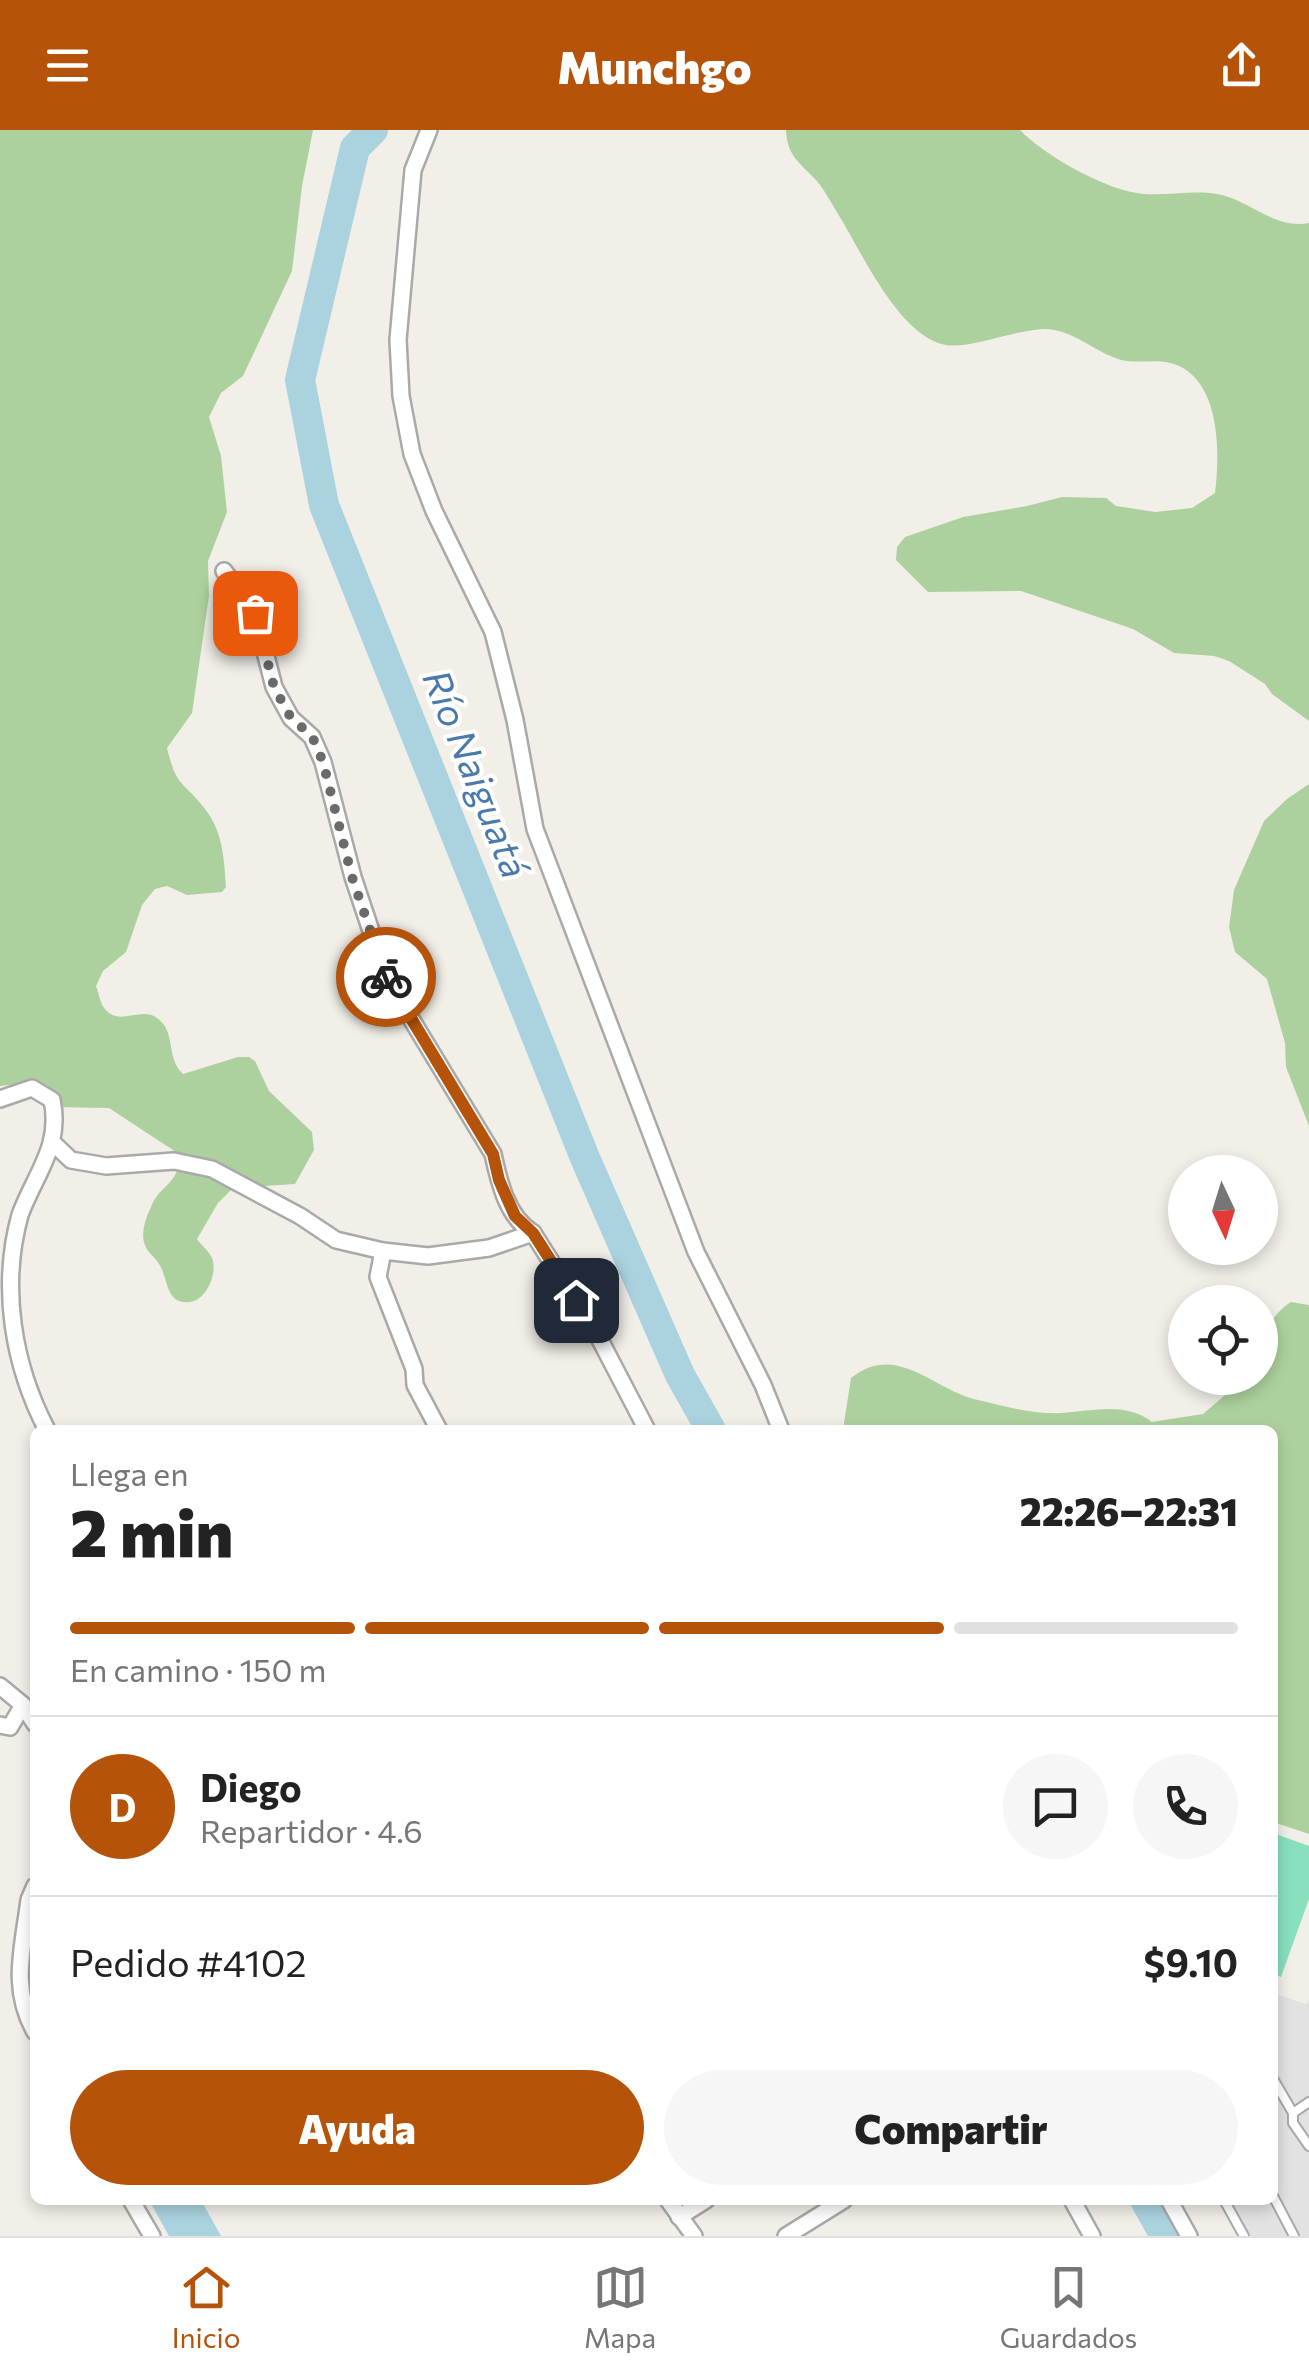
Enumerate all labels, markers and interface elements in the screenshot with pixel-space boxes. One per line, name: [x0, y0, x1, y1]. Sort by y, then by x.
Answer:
icon: menu: [40, 38, 95, 93]
text: Munchgo: [557, 38, 752, 93]
icon: share: [1214, 38, 1269, 93]
pin: [213, 571, 298, 656]
icon: bag: [228, 586, 283, 641]
water label: Río Naiguatá: [414, 662, 541, 885]
courier: [336, 927, 436, 1027]
icon: bike: [359, 950, 414, 1005]
north arrow: [1168, 1155, 1278, 1265]
map controls: [1168, 1155, 1278, 1395]
pin: [534, 1258, 619, 1343]
icon: home: [549, 1273, 604, 1328]
button: locate: [1168, 1285, 1278, 1395]
text: Llega en: [70, 1453, 189, 1493]
text: 22:26–22:31: [1020, 1487, 1238, 1534]
text: 2 min: [70, 1491, 233, 1570]
text: En camino · 150 m: [70, 1649, 326, 1689]
button: chat: [1003, 1754, 1108, 1859]
button: phone: [1133, 1754, 1238, 1859]
text: Diego: [200, 1763, 302, 1810]
text: D: [109, 1783, 136, 1830]
text: Repartidor · 4.6: [200, 1810, 423, 1850]
text: Pedido #4102: [70, 1938, 307, 1985]
text: $9.10: [1144, 1938, 1238, 1985]
button: Ayuda: [70, 2070, 644, 2185]
button: Compartir: [664, 2070, 1238, 2185]
tab: Inicio: [172, 2260, 241, 2354]
tab: Mapa: [584, 2260, 656, 2354]
tab: Guardados: [1000, 2260, 1137, 2354]

